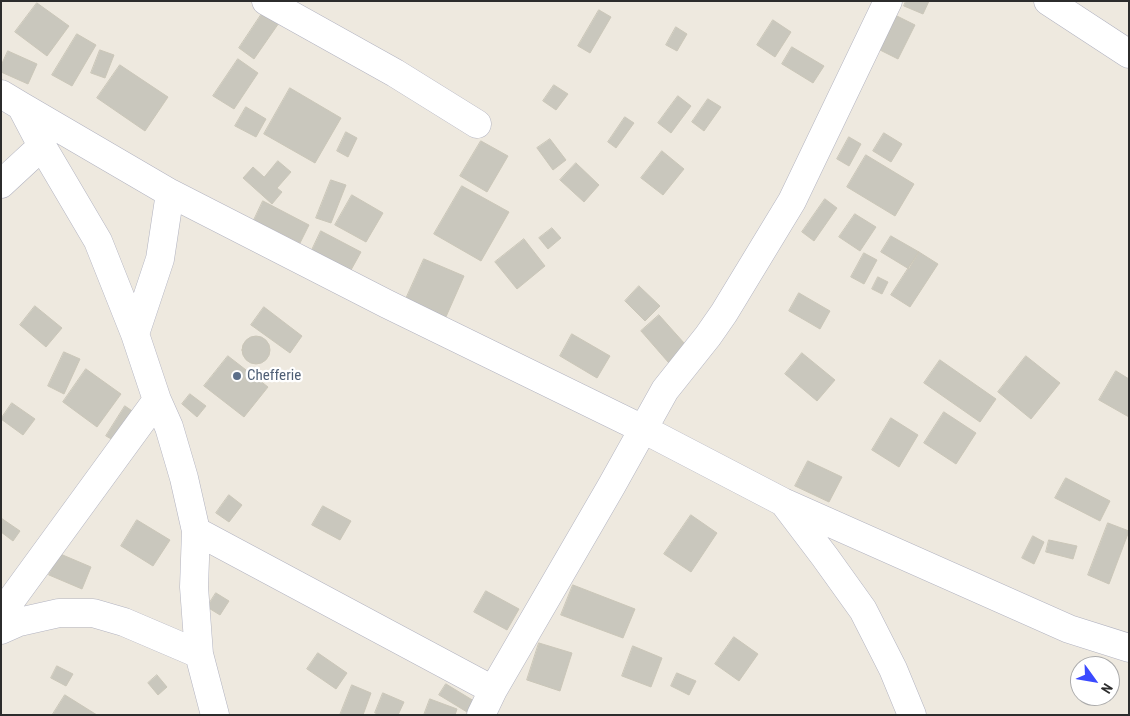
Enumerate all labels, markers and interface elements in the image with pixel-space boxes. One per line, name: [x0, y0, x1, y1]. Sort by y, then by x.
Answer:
place label: Chefferie: [247, 367, 301, 385]
marker: Chefferie: [231, 370, 243, 382]
north arrow: [1070, 656, 1120, 706]
text: N: [1098, 681, 1116, 696]

